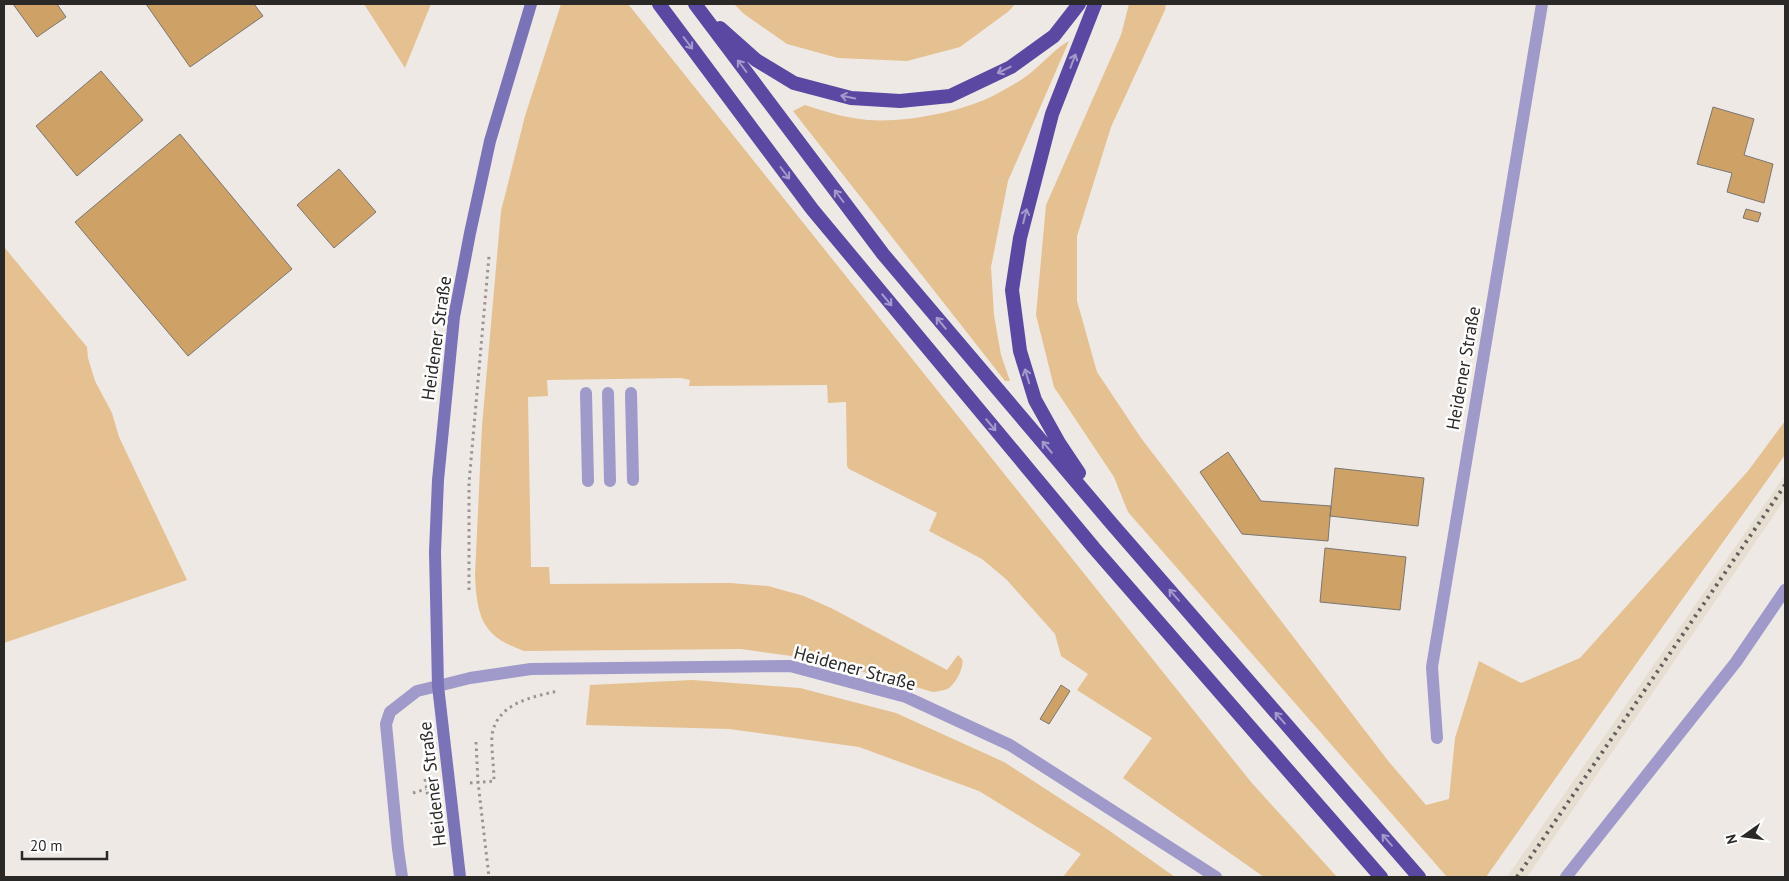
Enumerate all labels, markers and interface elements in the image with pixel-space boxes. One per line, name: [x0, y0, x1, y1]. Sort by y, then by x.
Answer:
one-way arrow: [683, 36, 693, 50]
one-way arrow: [1068, 54, 1078, 69]
one-way arrow: [737, 59, 747, 73]
one-way arrow: [997, 66, 1012, 75]
one-way arrow: [840, 92, 856, 101]
one-way arrow: [780, 166, 790, 180]
one-way arrow: [834, 190, 845, 203]
one-way arrow: [1021, 209, 1030, 225]
street label: Heidener Straße: [416, 274, 456, 402]
one-way arrow: [882, 293, 893, 306]
street label: Heidener Straße: [1441, 304, 1485, 432]
one-way arrow: [936, 316, 947, 329]
one-way arrow: [1022, 368, 1032, 384]
one-way arrow: [986, 418, 997, 431]
one-way arrow: [1041, 440, 1052, 453]
one-way arrow: [1168, 588, 1180, 601]
street label: Heidener Straße: [791, 641, 919, 695]
one-way arrow: [1275, 711, 1286, 724]
street label: Heidener Straße: [413, 720, 451, 848]
north arrow: [1719, 811, 1769, 861]
scale bar: [22, 828, 108, 860]
text: N: [1722, 833, 1741, 846]
one-way arrow: [1381, 834, 1392, 847]
text: 20 m: [30, 836, 63, 855]

